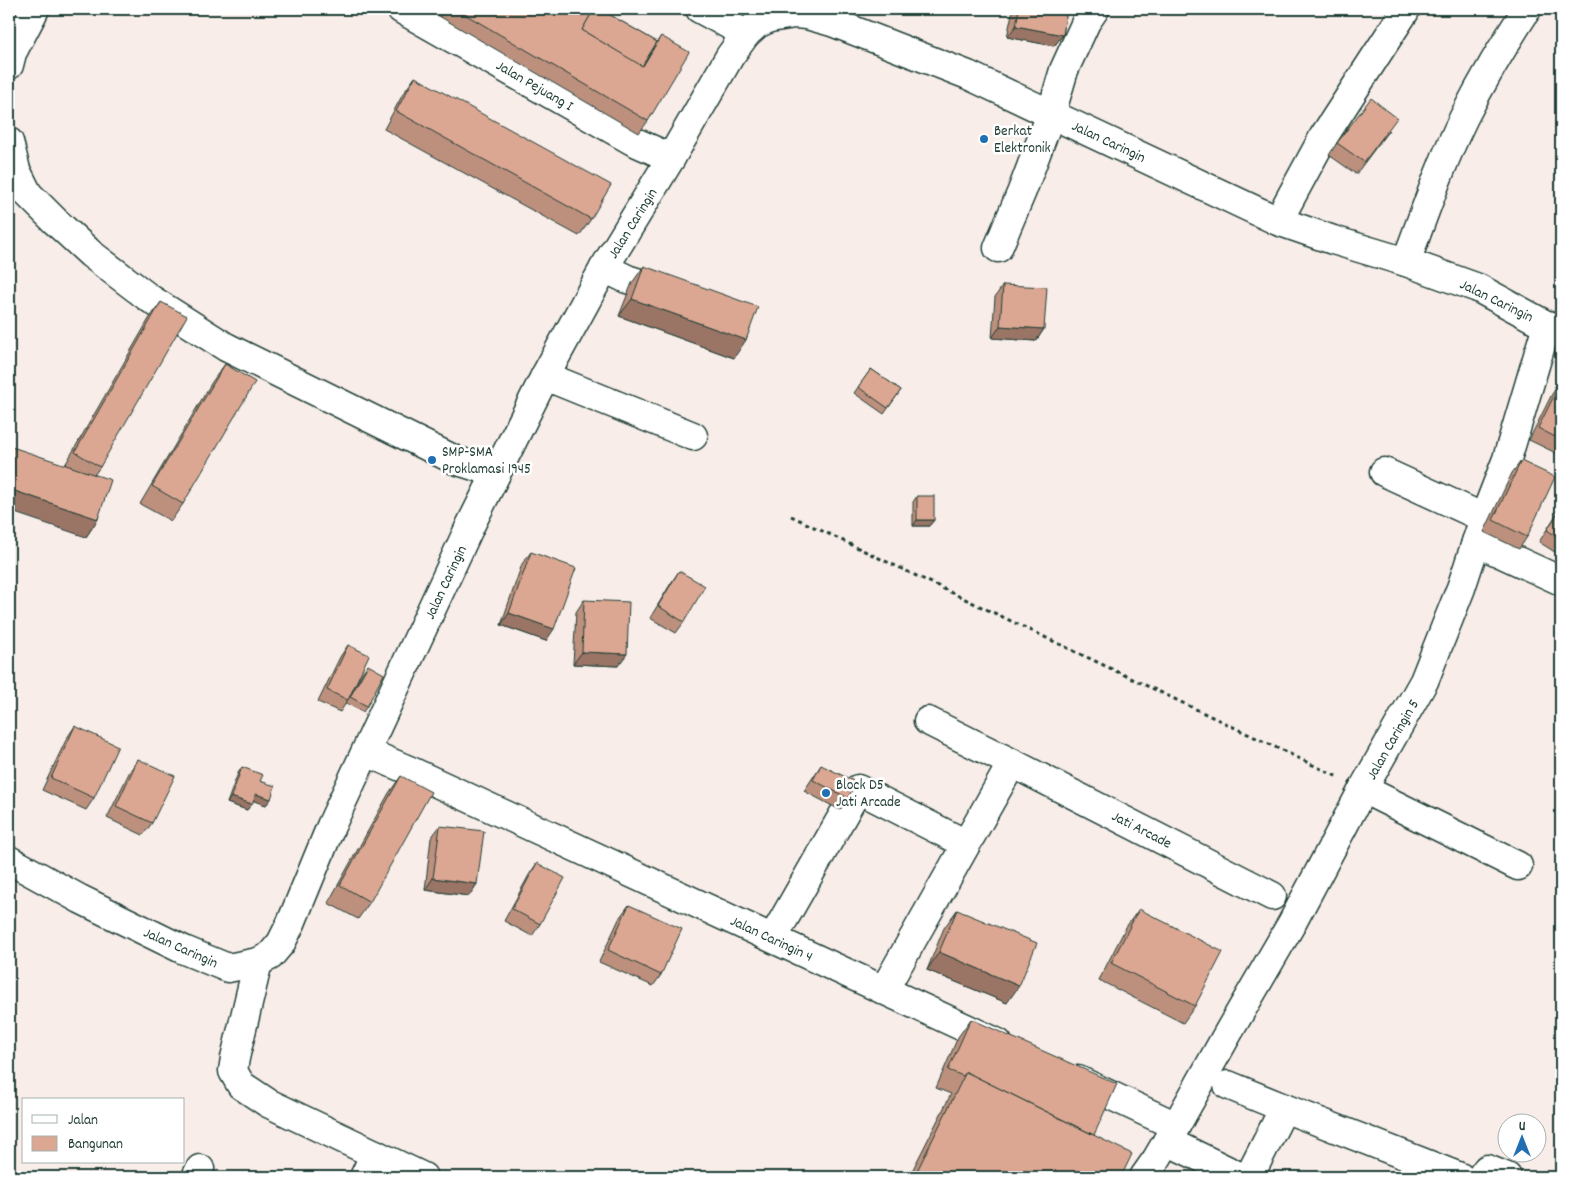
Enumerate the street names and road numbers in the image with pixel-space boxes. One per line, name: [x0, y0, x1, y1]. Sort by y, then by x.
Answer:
street label: Jalan Pejuang I: [491, 56, 577, 118]
street label: Jalan Caringin: [1068, 116, 1149, 170]
street label: Jalan Caringin: [603, 185, 664, 264]
street label: Jalan Caringin: [1456, 275, 1537, 329]
street label: Jalan Caringin: [420, 542, 474, 623]
street label: Jalan Caringin 5: [1362, 696, 1426, 784]
street label: Jati Arcade: [1107, 806, 1175, 855]
street label: Jalan Caringin 4: [726, 911, 816, 969]
street label: Jalan Caringin: [139, 923, 221, 975]

